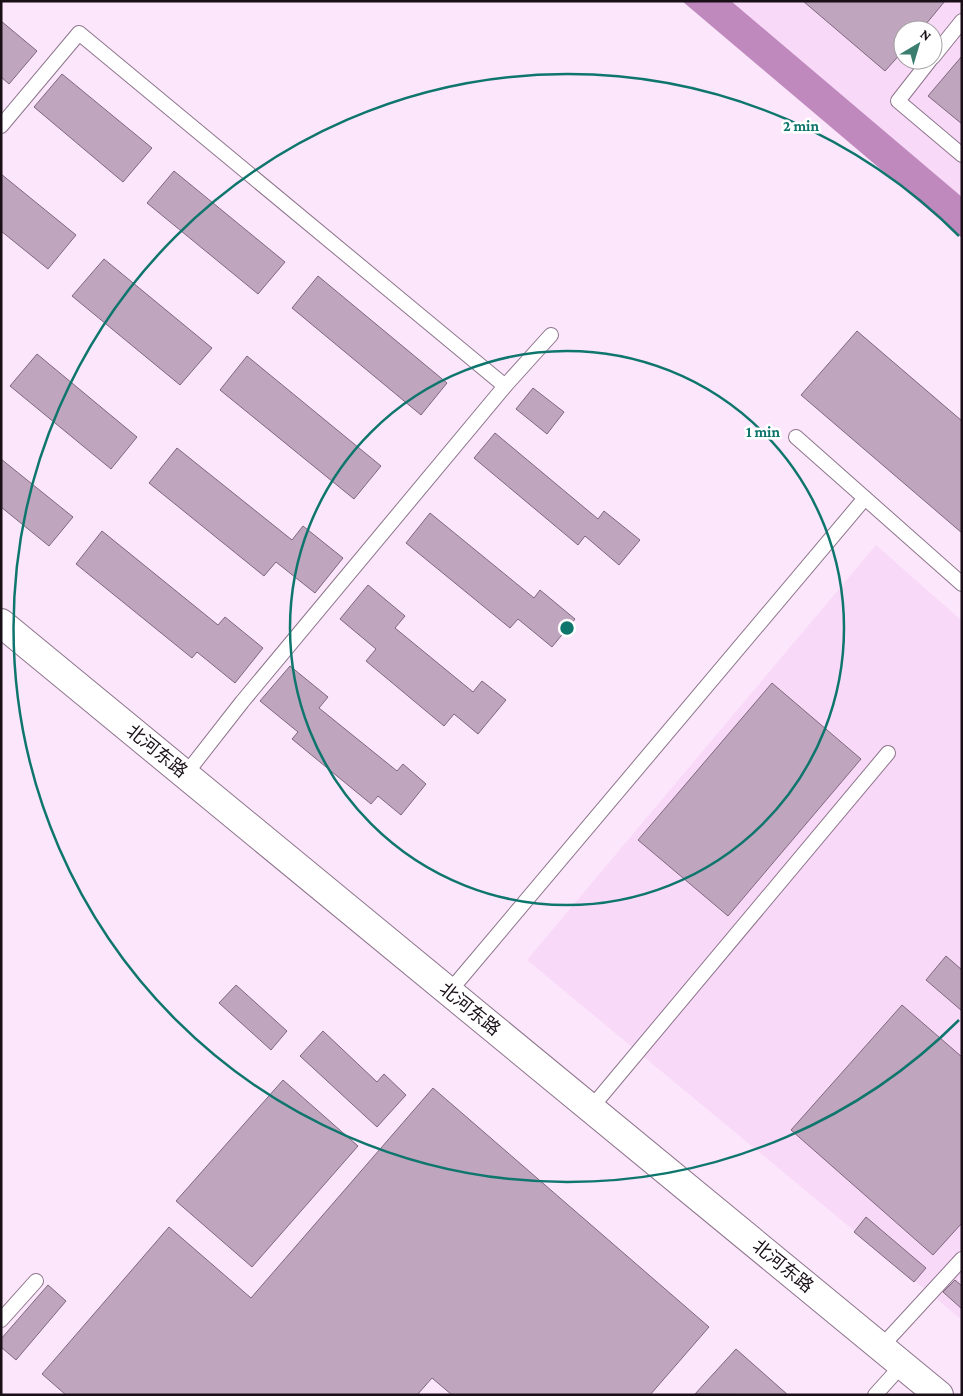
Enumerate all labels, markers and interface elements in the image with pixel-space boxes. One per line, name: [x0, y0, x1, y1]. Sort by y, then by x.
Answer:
north arrow: [893, 20, 943, 70]
text: N: [917, 26, 935, 44]
text: 2 min: [783, 118, 819, 134]
text: 1 min: [746, 424, 780, 440]
centre of rings: [558, 619, 576, 637]
street label: 北河东路: [123, 721, 191, 781]
street label: 北河东路: [436, 979, 504, 1039]
street label: 北河东路: [749, 1236, 817, 1296]

